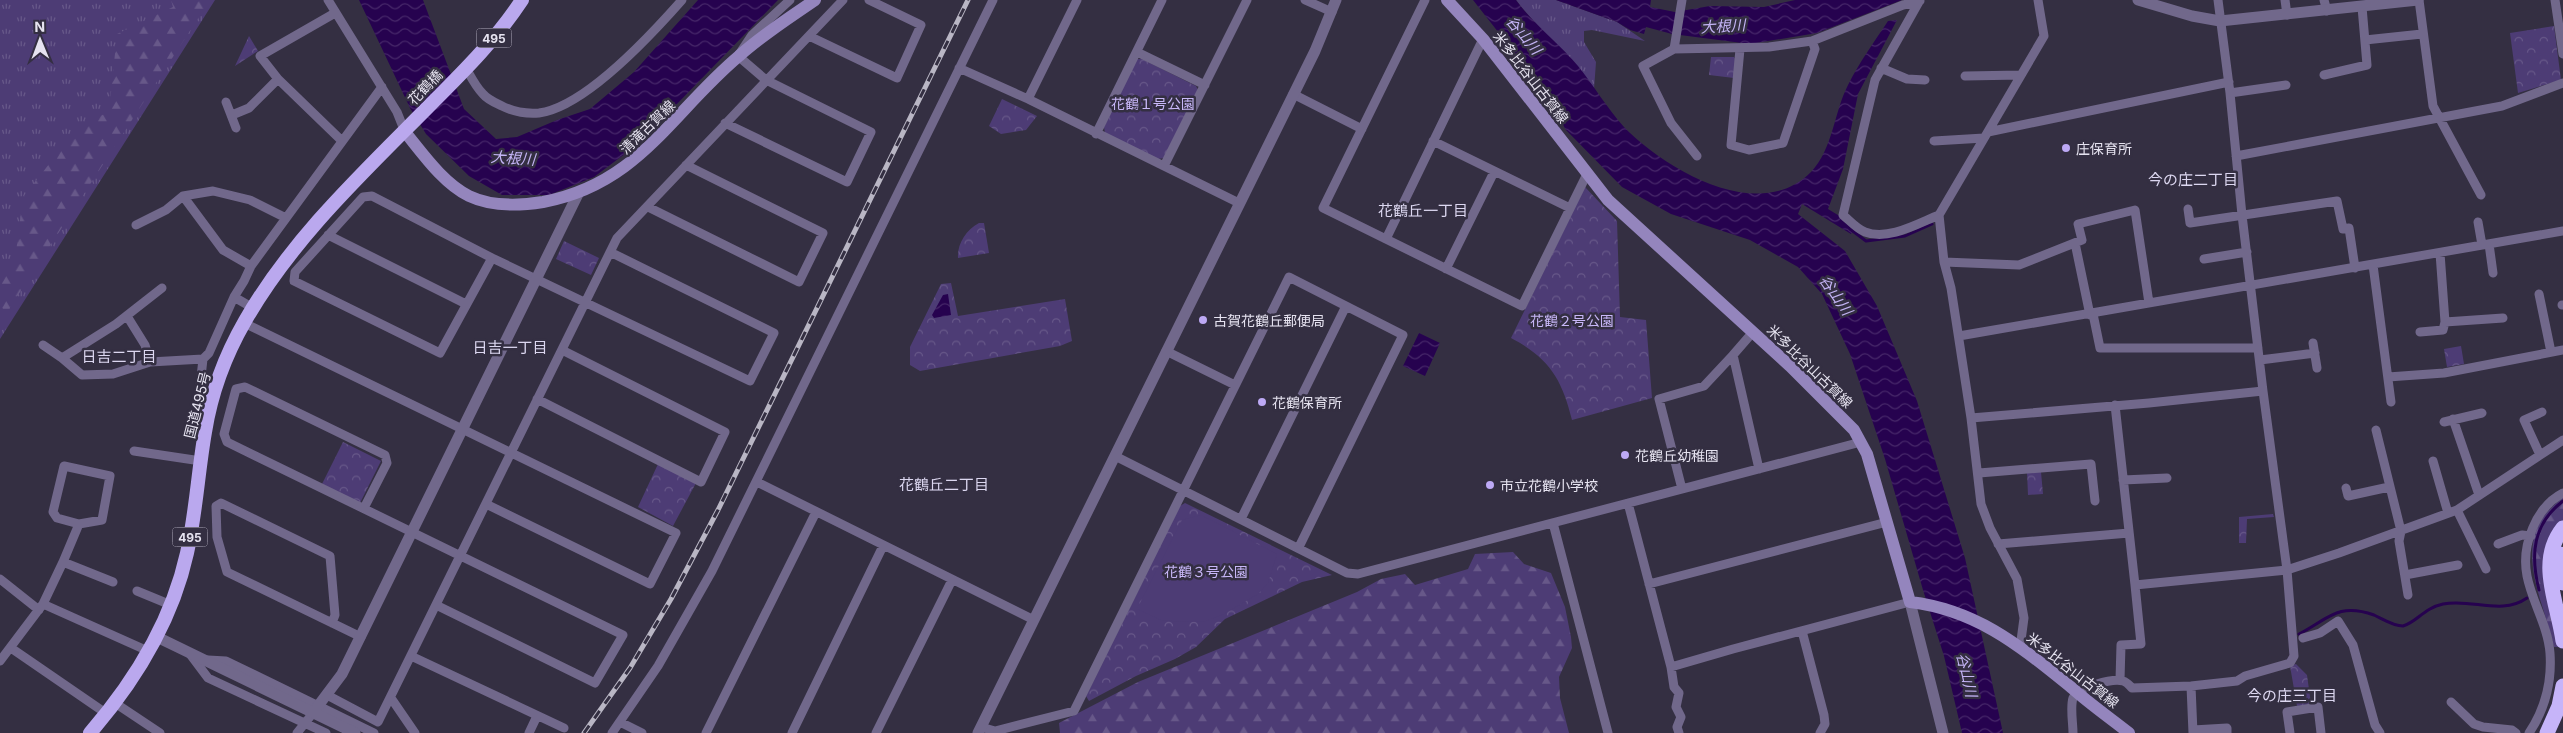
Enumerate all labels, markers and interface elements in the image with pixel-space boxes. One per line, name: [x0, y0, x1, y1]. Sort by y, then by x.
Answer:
water label: 谷山川: [1502, 12, 1547, 60]
north arrow: [15, 15, 65, 65]
water label: 大根川: [1700, 15, 1748, 37]
text: N: [34, 18, 45, 35]
road number: 495: [476, 28, 512, 48]
street label: 米多比谷山古賀線: [1490, 28, 1572, 126]
street label: 花鶴橋: [404, 66, 446, 108]
park label: 花鶴１号公園: [1111, 95, 1195, 112]
street label: 清滝古賀線: [616, 97, 678, 157]
place label: 庄保育所: [2076, 140, 2132, 157]
marker: 庄保育所: [2060, 142, 2072, 154]
water label: 大根川: [490, 147, 538, 169]
district label: 今の庄二丁目: [2148, 170, 2238, 189]
district label: 花鶴丘一丁目: [1378, 201, 1468, 220]
water label: 谷山川: [1815, 271, 1858, 321]
place label: 古賀花鶴丘郵便局: [1213, 312, 1325, 329]
park label: 花鶴２号公園: [1530, 312, 1614, 329]
marker: 古賀花鶴丘郵便局: [1197, 314, 1209, 326]
street label: 米多比谷山古賀線: [1764, 321, 1856, 411]
district label: 日吉一丁目: [472, 338, 548, 357]
district label: 日吉二丁目: [81, 347, 157, 366]
street label: 国道495号: [180, 370, 214, 440]
place label: 花鶴保育所: [1272, 394, 1342, 411]
marker: 花鶴保育所: [1256, 396, 1268, 408]
place label: 花鶴丘幼稚園: [1635, 447, 1719, 464]
marker: 花鶴丘幼稚園: [1619, 449, 1631, 461]
district label: 花鶴丘二丁目: [899, 475, 989, 494]
place label: 市立花鶴小学校: [1500, 477, 1598, 494]
marker: 市立花鶴小学校: [1484, 479, 1496, 491]
road number: 495: [172, 528, 208, 546]
park label: 花鶴３号公園: [1164, 563, 1248, 580]
street label: 米多比谷山古賀線: [2024, 629, 2122, 711]
water label: 谷山川: [1953, 651, 1982, 701]
district label: 今の庄三丁目: [2247, 686, 2337, 705]

